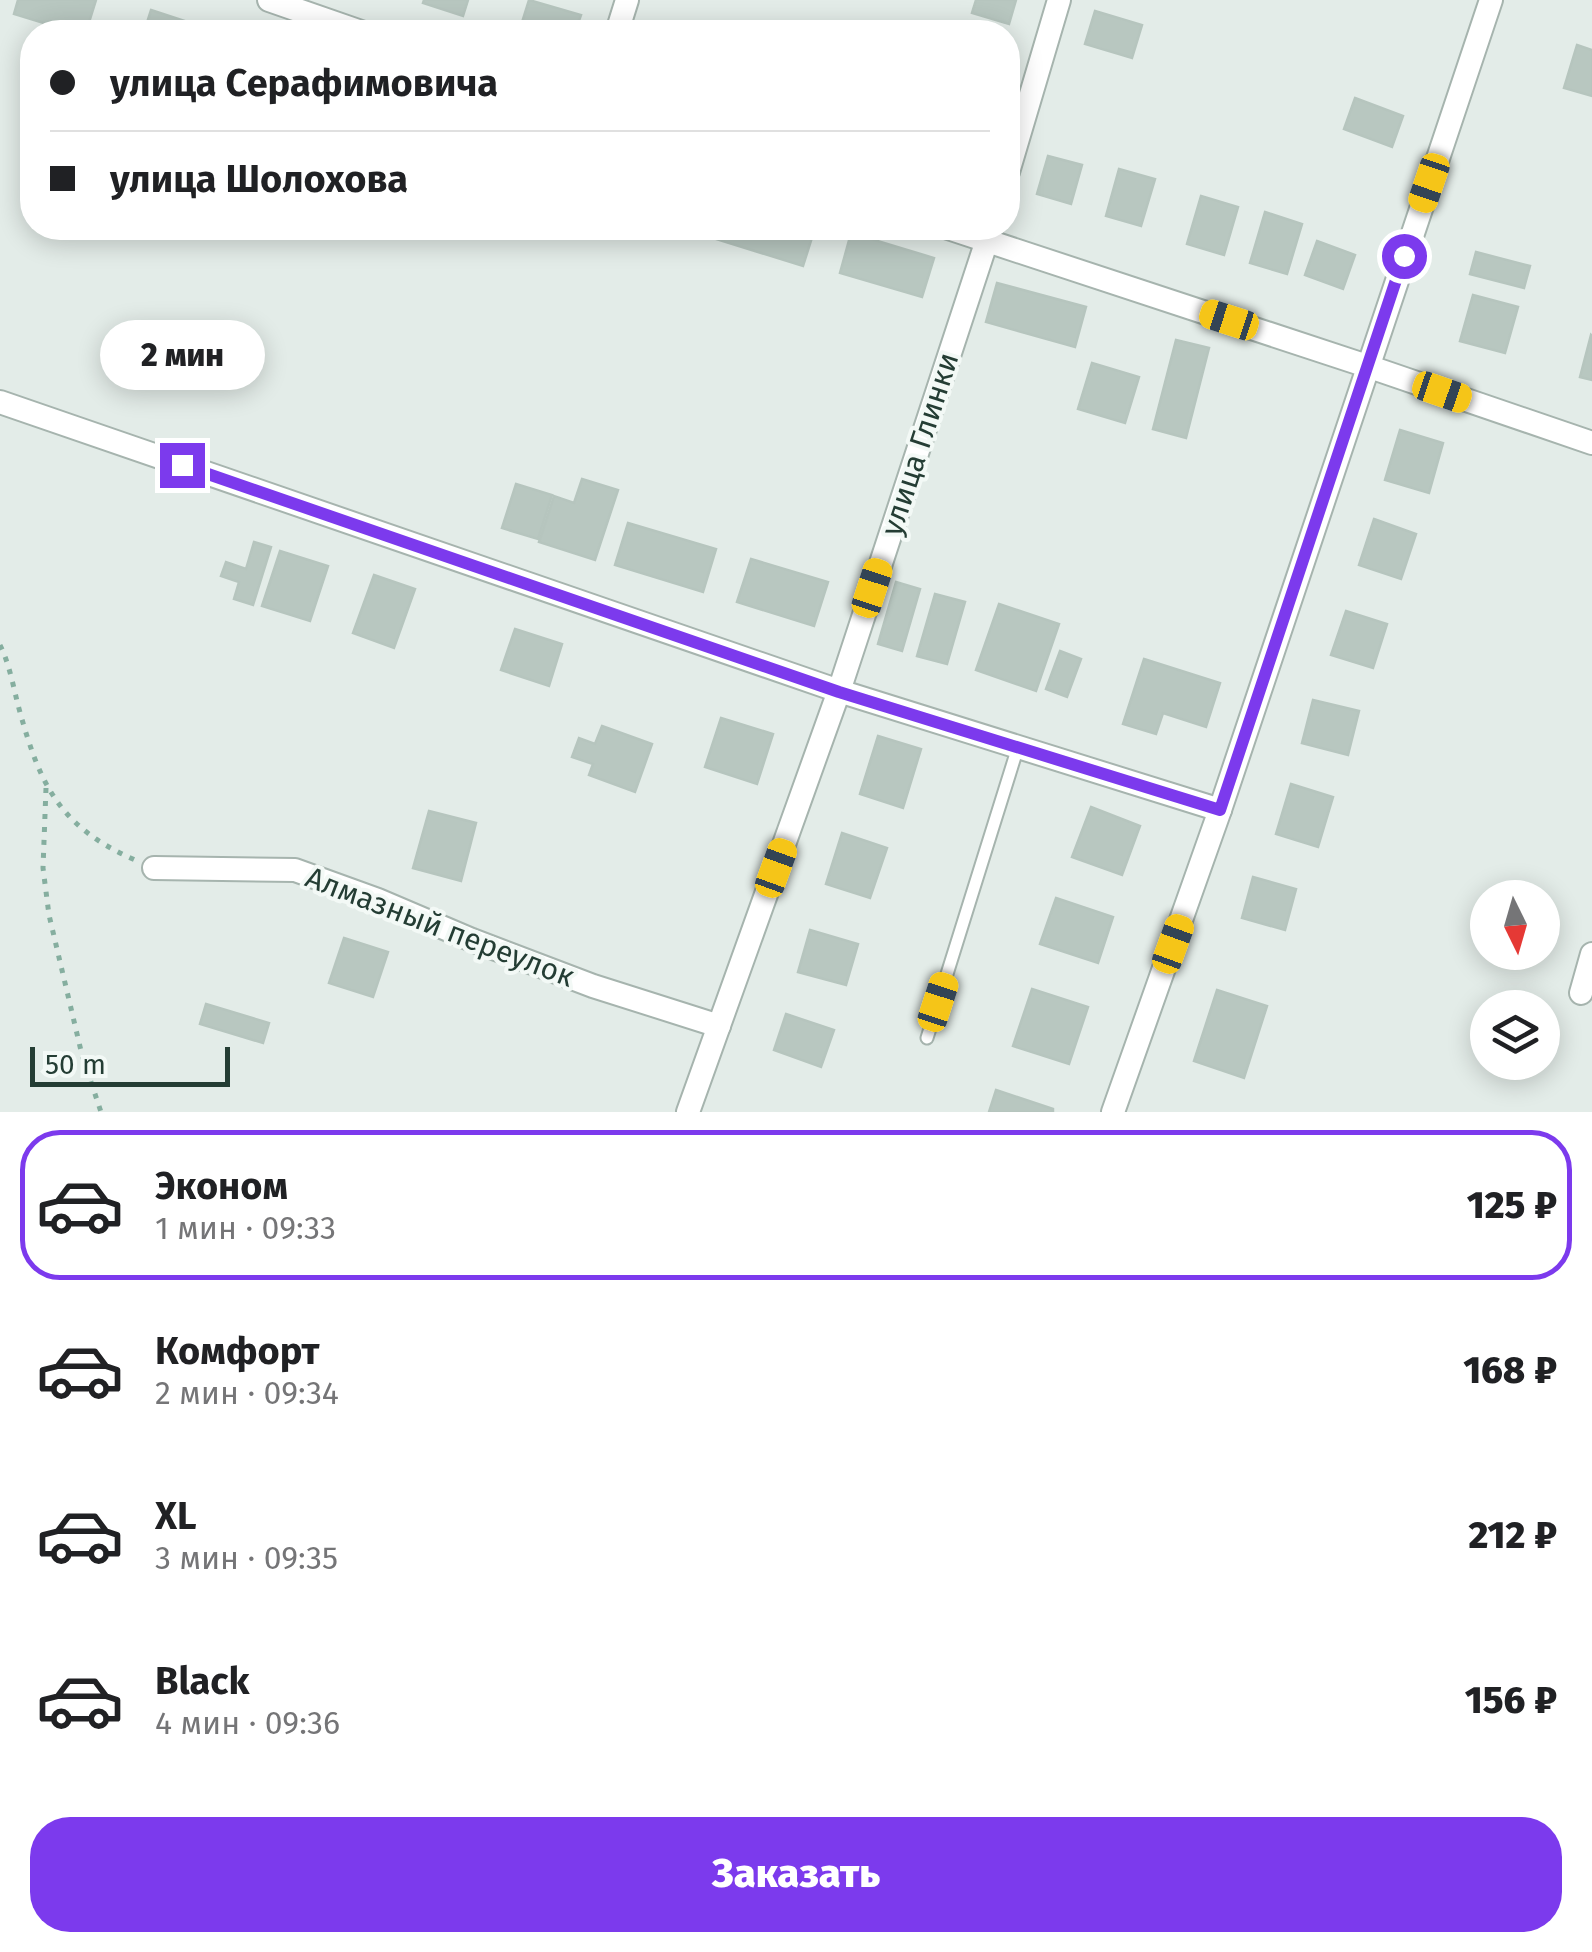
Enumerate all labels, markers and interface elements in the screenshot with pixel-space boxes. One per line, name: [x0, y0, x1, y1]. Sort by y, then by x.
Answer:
text: улица Серафимовича: [110, 60, 498, 106]
car: [1405, 150, 1453, 216]
text: улица Шолохова: [110, 156, 408, 202]
route start: [1382, 234, 1427, 279]
car: [1196, 296, 1262, 344]
callout: 2 мин: [100, 320, 264, 390]
text: 2 мин: [141, 336, 224, 374]
street label: улица Глинки: [873, 348, 967, 540]
car: [1409, 368, 1475, 416]
route end: [160, 443, 205, 488]
car: [848, 555, 896, 621]
car: [752, 835, 800, 901]
street label: Алмазный переулок: [301, 859, 580, 995]
north arrow: [1470, 880, 1560, 970]
map controls: [1470, 880, 1560, 1080]
car: [1149, 911, 1197, 977]
car: [914, 969, 962, 1035]
button: layers: [1470, 990, 1560, 1080]
scale bar: [30, 1042, 230, 1086]
text: 50 m: [45, 1048, 106, 1081]
icon: car: [35, 1160, 125, 1250]
text: Эконом: [155, 1163, 288, 1209]
text: 125 ₽: [1467, 1182, 1557, 1228]
text: 1 мин · 09:33: [155, 1209, 336, 1247]
icon: car: [35, 1325, 125, 1415]
text: Комфорт: [155, 1328, 319, 1374]
text: 168 ₽: [1463, 1347, 1557, 1393]
text: 2 мин · 09:34: [155, 1374, 339, 1412]
icon: car: [35, 1490, 125, 1580]
text: XL: [155, 1493, 197, 1539]
text: 212 ₽: [1468, 1512, 1557, 1558]
text: 3 мин · 09:35: [155, 1539, 338, 1577]
icon: car: [35, 1655, 125, 1745]
text: Black: [155, 1658, 250, 1704]
text: 156 ₽: [1465, 1677, 1557, 1723]
text: 4 мин · 09:36: [155, 1704, 340, 1742]
button: Заказать: [30, 1817, 1562, 1932]

